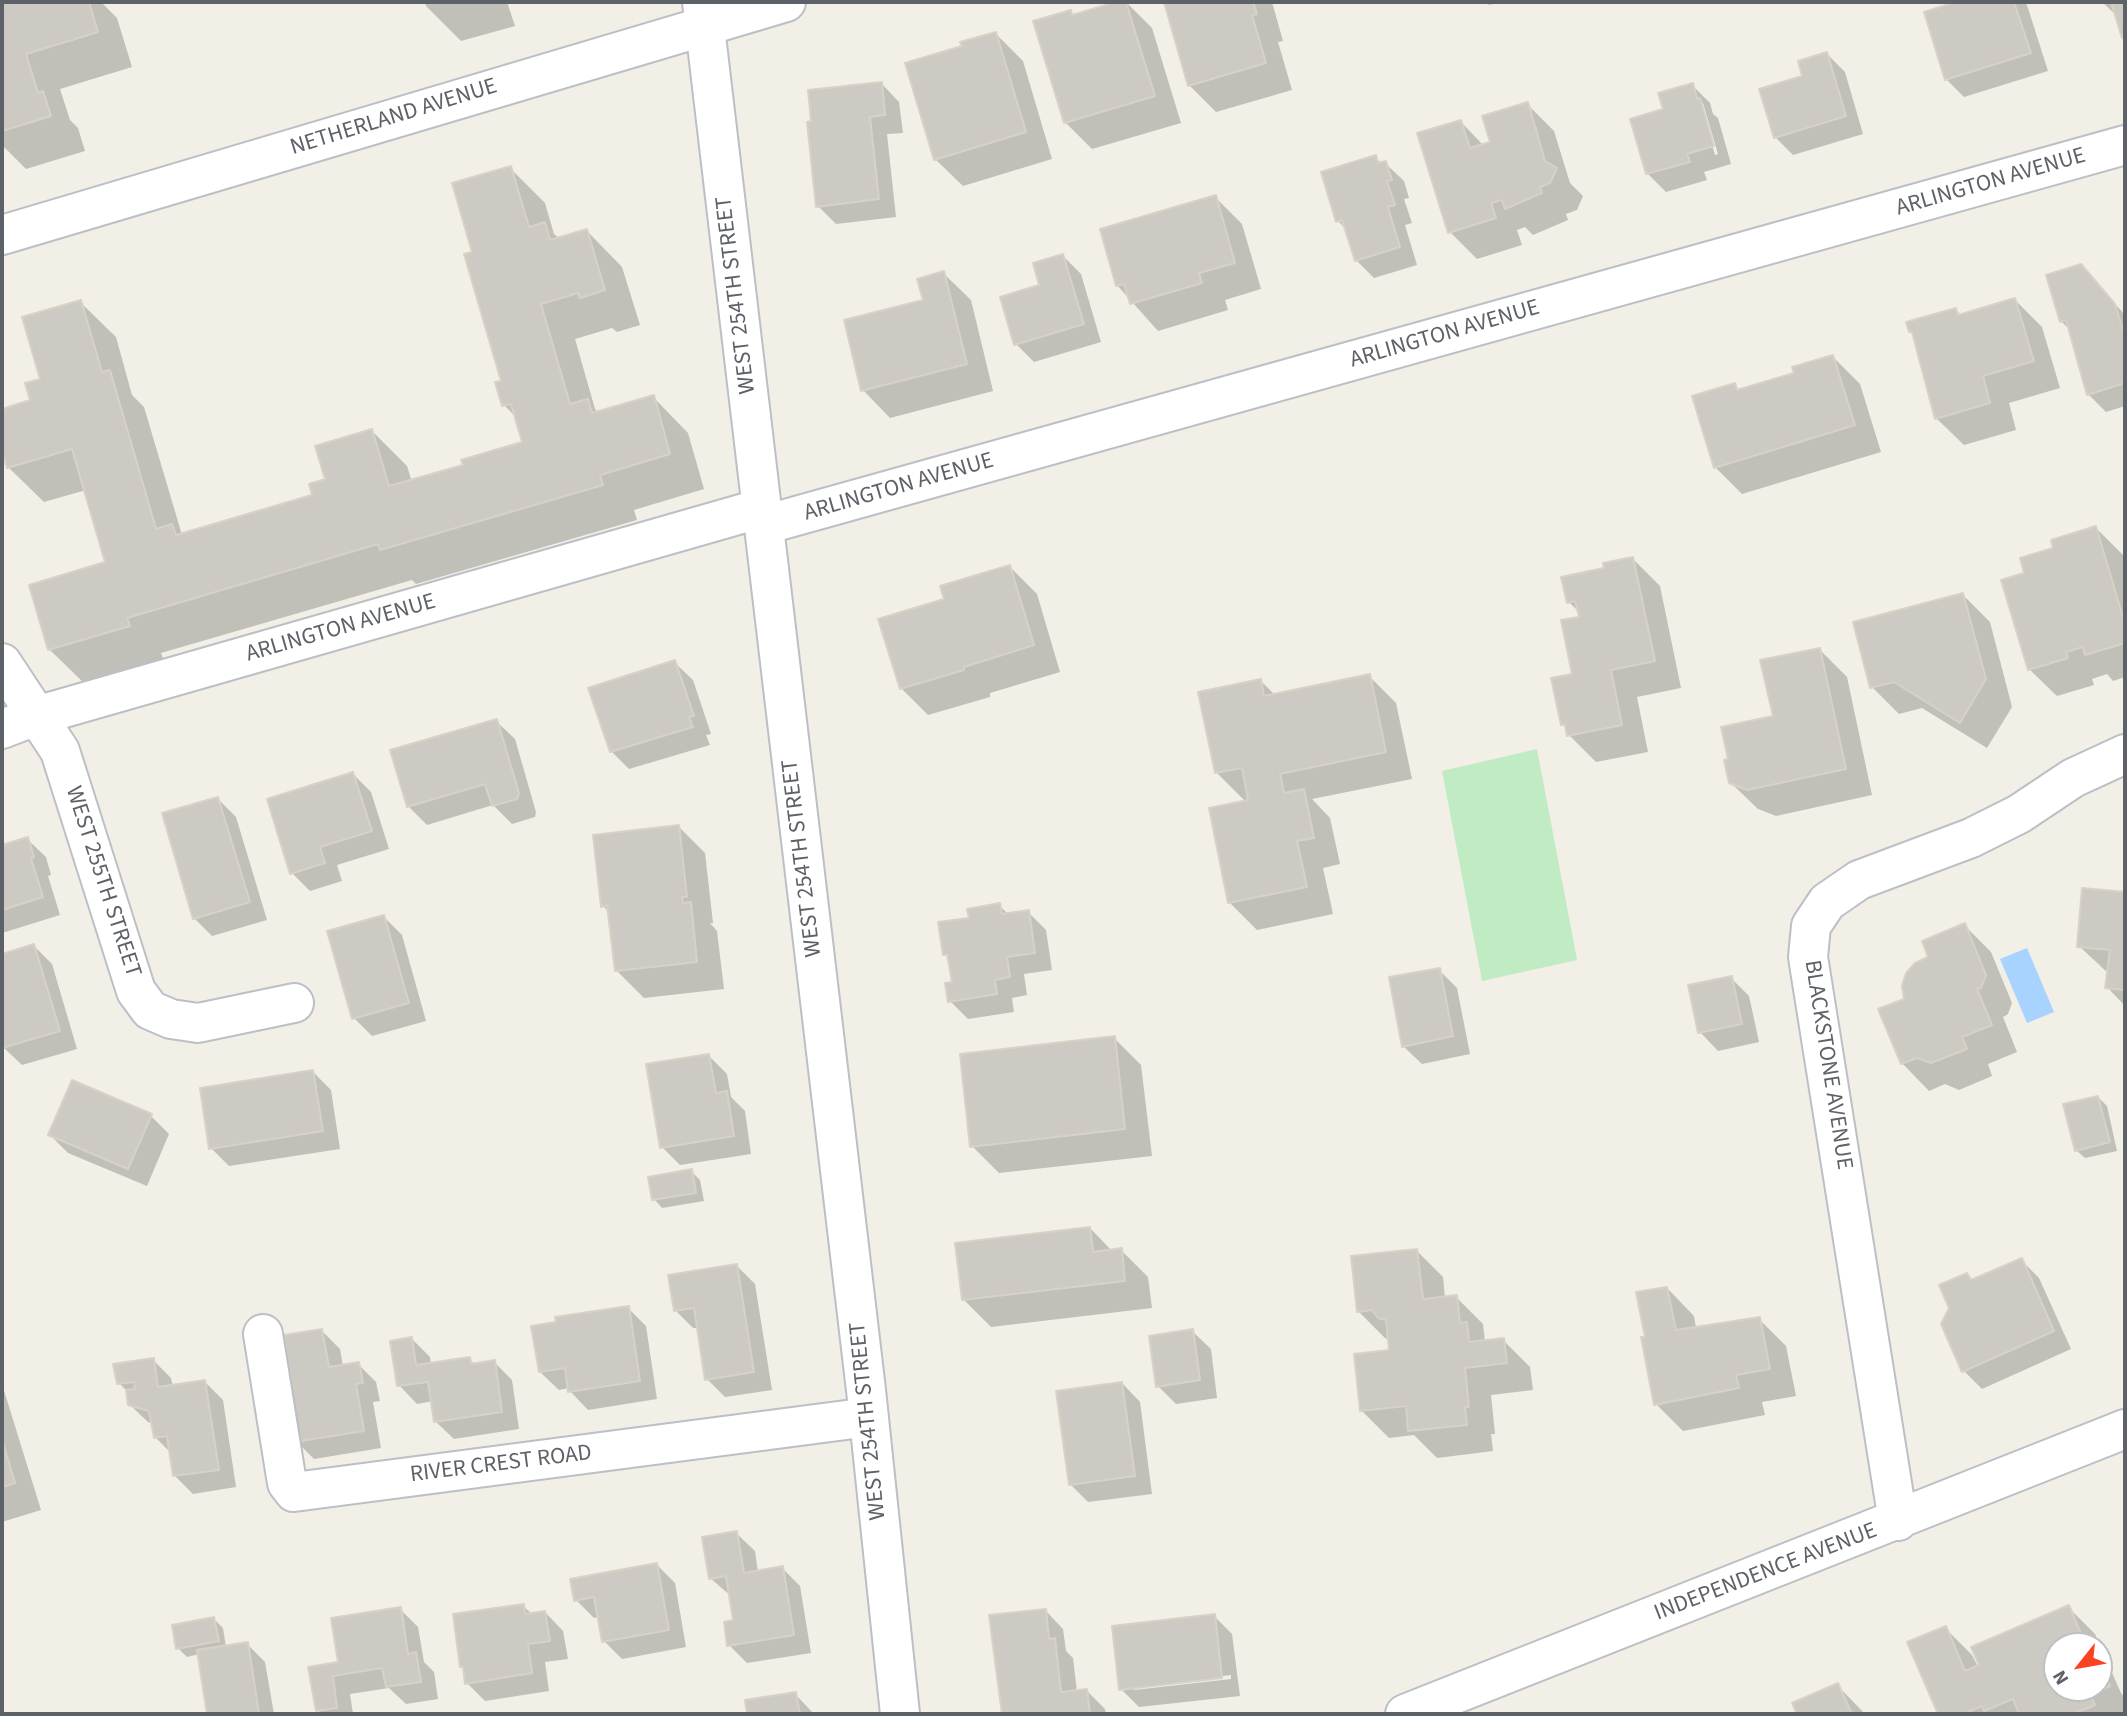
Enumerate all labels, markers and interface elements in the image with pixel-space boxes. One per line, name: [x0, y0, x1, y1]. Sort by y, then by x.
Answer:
street label: NETHERLAND AVENUE: [287, 73, 501, 163]
street label: ARLINGTON AVENUE: [1893, 143, 2089, 223]
street label: WEST 254TH STREET: [711, 195, 763, 395]
street label: ARLINGTON AVENUE: [1347, 295, 1543, 375]
street label: ARLINGTON AVENUE: [801, 448, 997, 528]
street label: ARLINGTON AVENUE: [243, 589, 439, 669]
street label: WEST 254TH STREET: [777, 758, 829, 958]
street label: WEST 255TH STREET: [58, 783, 146, 981]
street label: BLACKSTONE AVENUE: [1797, 958, 1857, 1172]
street label: WEST 254TH STREET: [845, 1321, 893, 1521]
street label: RIVER CREST ROAD: [409, 1440, 593, 1490]
street label: INDEPENDENCE AVENUE: [1651, 1518, 1881, 1628]
north arrow: [2043, 1632, 2113, 1702]
text: N: [2046, 1665, 2076, 1689]

